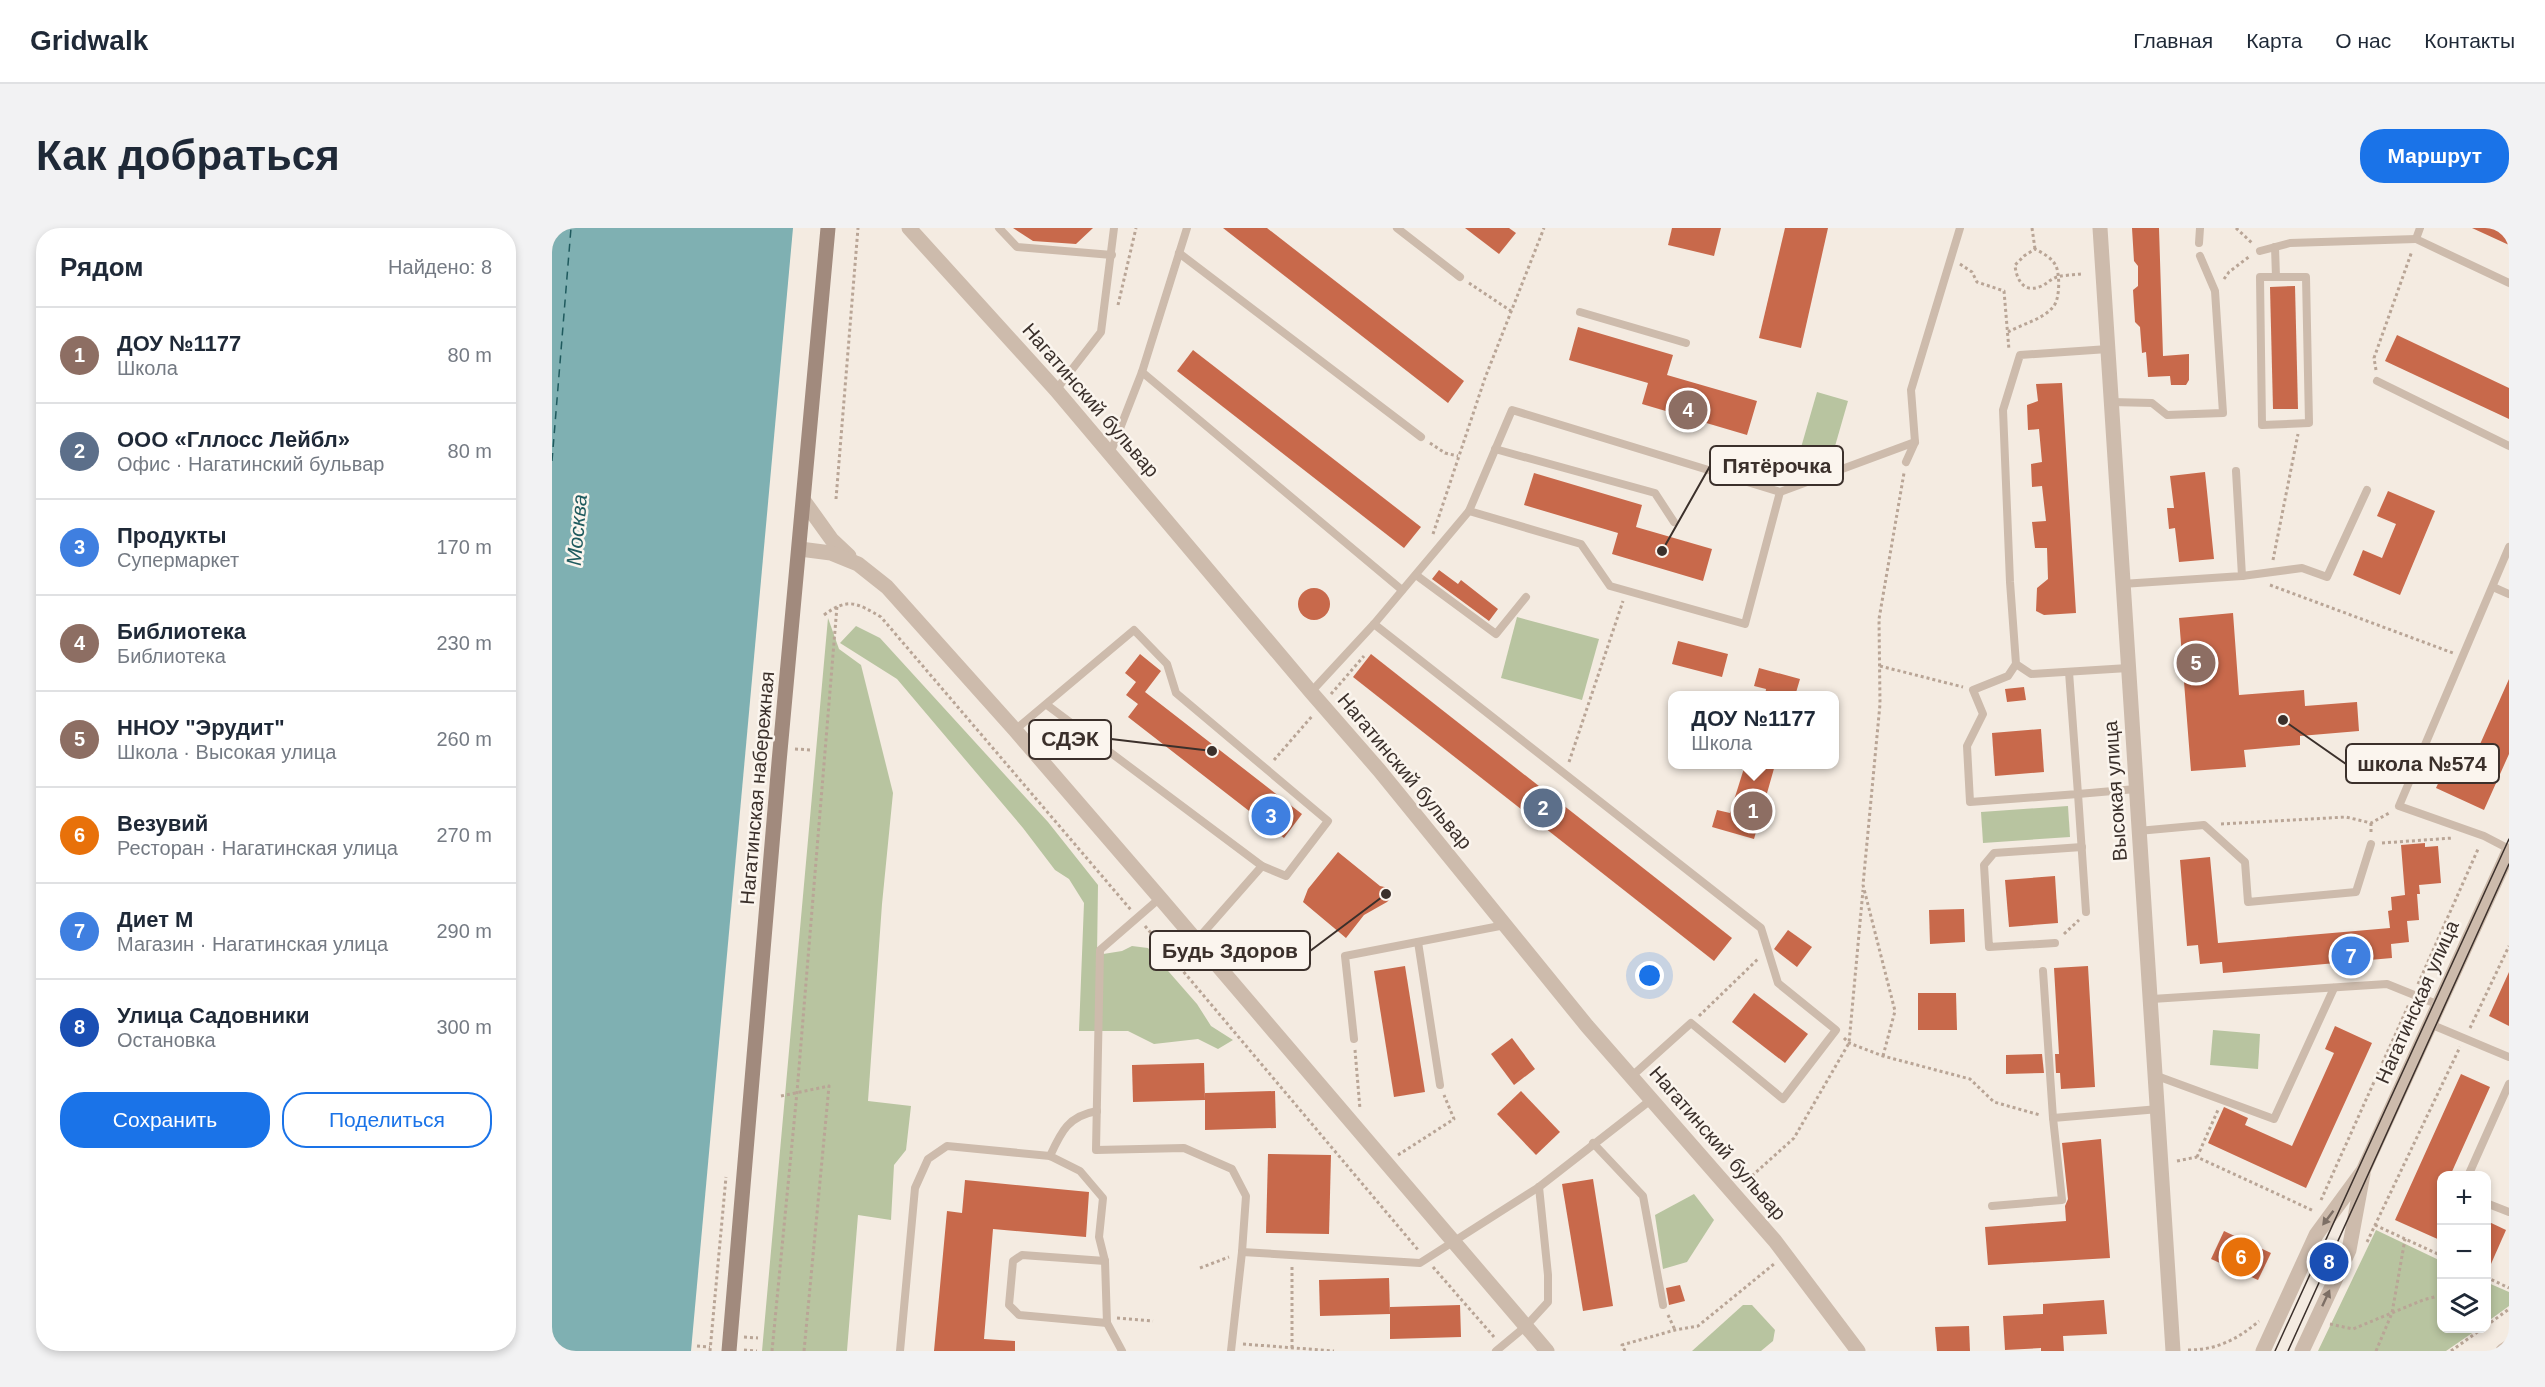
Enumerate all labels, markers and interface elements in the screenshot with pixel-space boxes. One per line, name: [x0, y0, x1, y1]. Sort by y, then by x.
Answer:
text: Gridwalk: [30, 25, 148, 56]
text: Главная: [2133, 29, 2213, 52]
text: Карта: [2246, 29, 2302, 52]
text: О нас: [2335, 29, 2391, 52]
text: Контакты: [2424, 29, 2515, 52]
button: Маршрут: [2360, 129, 2509, 183]
text: Как добраться: [36, 132, 340, 179]
text: Рядом: [60, 252, 143, 282]
text: Найдено: 8: [388, 256, 492, 278]
street label: Нагатинский бульвар: [1018, 319, 1164, 481]
text: ДОУ №1177: [117, 331, 241, 356]
text: 1: [74, 344, 85, 366]
text: 80 m: [448, 344, 492, 366]
text: Школа: [117, 357, 178, 379]
pin: 4: [1668, 388, 1708, 432]
text: ООО «Гллосс Лейбл»: [117, 427, 350, 452]
text: 2: [74, 440, 85, 462]
text: 80 m: [448, 440, 492, 462]
callout: Пятёрочка: [1710, 446, 1843, 485]
text: Офис · Нагатинский бульвар: [117, 453, 384, 475]
text: Пятёрочка: [1723, 454, 1832, 477]
water label: Москва: [562, 493, 591, 567]
text: Продукты: [117, 523, 226, 548]
text: 3: [74, 536, 85, 558]
text: 170 m: [436, 536, 492, 558]
text: Супермаркет: [117, 549, 239, 571]
text: Библиотека: [117, 619, 246, 644]
text: 4: [74, 632, 85, 654]
text: 230 m: [436, 632, 492, 654]
pin: 5: [2176, 640, 2216, 686]
text: Библиотека: [117, 645, 226, 667]
street label: Нагатинская набережная: [736, 670, 778, 906]
street label: Нагатинский бульвар: [1333, 689, 1477, 853]
popup: [1668, 691, 1839, 769]
text: ДОУ №1177: [1691, 706, 1816, 731]
text: ННОУ "Эрудит": [117, 715, 285, 740]
street label: Высокая улица: [2099, 719, 2131, 862]
callout: СДЭК: [1029, 720, 1111, 759]
text: СДЭК: [1041, 727, 1099, 750]
text: 5: [74, 728, 85, 750]
text: 260 m: [436, 728, 492, 750]
text: Школа: [1691, 732, 1752, 754]
text: Школа · Высокая улица: [117, 741, 336, 763]
callout: школа №574: [2346, 744, 2499, 783]
text: школа №574: [2357, 752, 2487, 775]
pin: 2: [1524, 786, 1562, 830]
pin: 1: [1734, 788, 1772, 834]
pin: 3: [1252, 794, 1290, 838]
text: Везувий: [117, 811, 208, 836]
text: 6: [74, 824, 85, 846]
text: 270 m: [436, 824, 492, 846]
text: Ресторан · Нагатинская улица: [117, 837, 398, 859]
text: Диет М: [117, 907, 193, 932]
street label: Нагатинская улица: [2371, 916, 2463, 1087]
text: 7: [74, 920, 85, 942]
text: 290 m: [436, 920, 492, 942]
callout: Будь Здоров: [1150, 931, 1310, 970]
text: Магазин · Нагатинская улица: [117, 933, 388, 955]
pin: 7: [2332, 934, 2370, 978]
text: Будь Здоров: [1162, 939, 1298, 962]
your location: [1635, 961, 1664, 990]
text: Улица Садовники: [117, 1003, 310, 1028]
text: 8: [74, 1016, 85, 1038]
text: 300 m: [436, 1016, 492, 1038]
text: Остановка: [117, 1029, 216, 1051]
street label: Нагатинский бульвар: [1645, 1062, 1791, 1224]
button: Сохранить: [60, 1092, 270, 1148]
button: Поделиться: [282, 1092, 492, 1148]
map controls: [2437, 1171, 2491, 1333]
button: +: [2437, 1171, 2491, 1225]
one-way arrow: [2323, 1211, 2335, 1226]
button: −: [2437, 1225, 2491, 1279]
pin: 6: [2222, 1234, 2260, 1280]
pin: 8: [2310, 1240, 2348, 1284]
button: layers: [2437, 1279, 2491, 1333]
one-way arrow: [2322, 1289, 2331, 1306]

